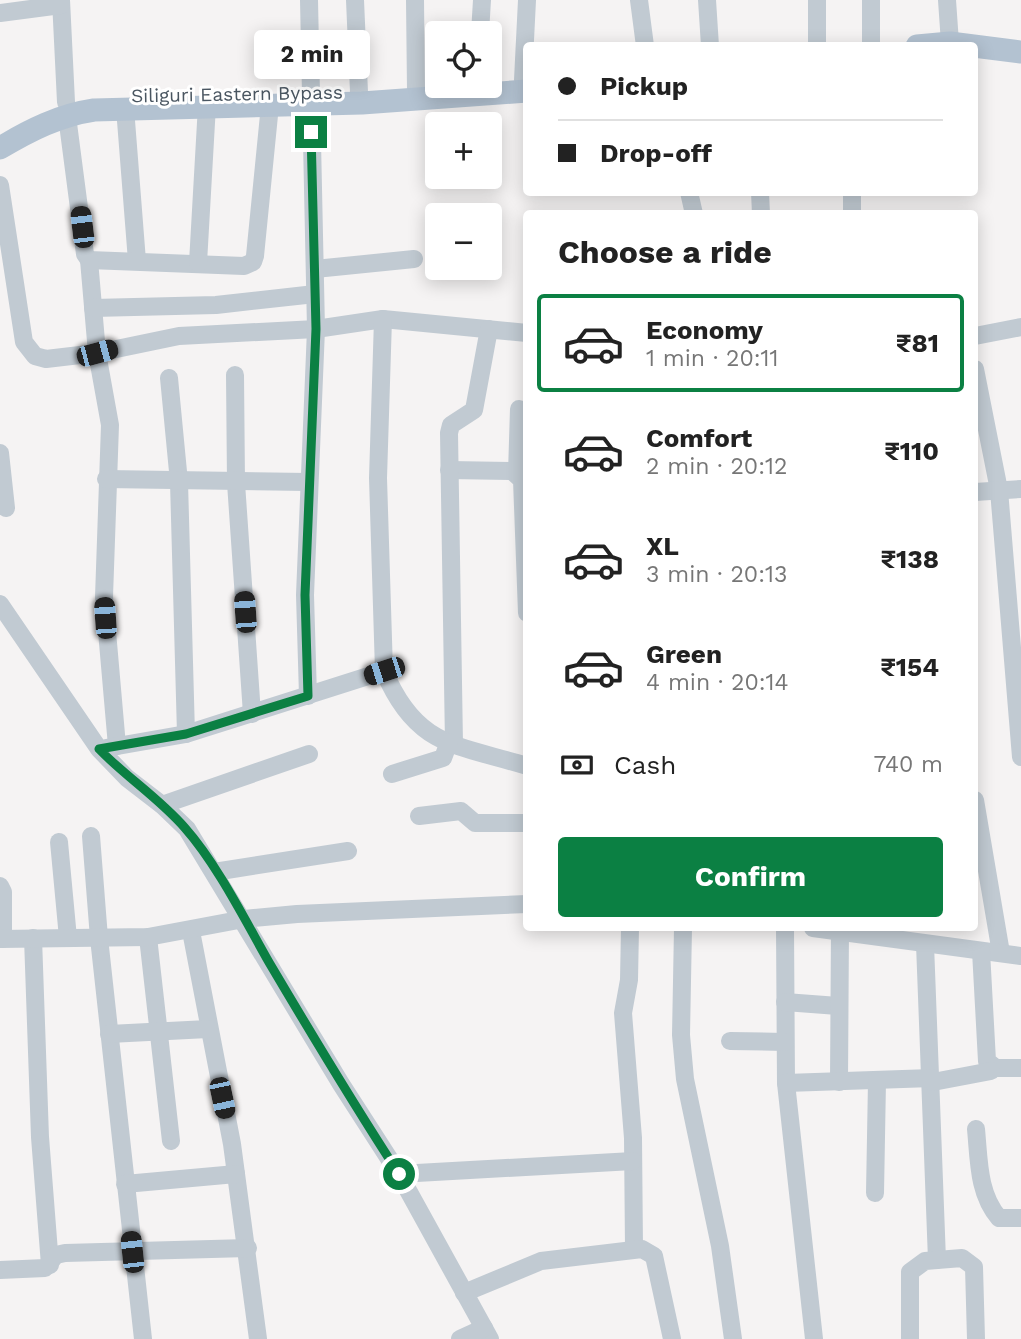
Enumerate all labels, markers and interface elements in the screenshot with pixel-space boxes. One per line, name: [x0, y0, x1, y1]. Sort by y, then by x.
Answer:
map controls: [425, 21, 502, 280]
button: locate: [425, 21, 502, 98]
callout: 2 min: [253, 31, 369, 80]
text: 2 min: [281, 41, 343, 68]
text: Pickup: [600, 71, 688, 101]
street label: Siliguri Eastern Bypass: [131, 81, 343, 107]
button: +: [425, 112, 502, 189]
route end: [295, 116, 327, 148]
text: Drop-off: [600, 138, 712, 168]
button: −: [425, 203, 502, 280]
car: [70, 205, 95, 249]
text: Choose a ride: [558, 233, 772, 271]
icon: car: [562, 312, 625, 375]
text: Economy: [646, 315, 763, 345]
text: ₹81: [896, 328, 939, 358]
car: [74, 337, 121, 369]
text: 1 min · 20:11: [646, 345, 778, 372]
icon: car: [562, 420, 625, 483]
text: Comfort: [646, 423, 752, 453]
text: ₹110: [884, 436, 939, 466]
text: 2 min · 20:12: [646, 453, 787, 480]
icon: car: [562, 528, 625, 591]
text: XL: [646, 531, 679, 561]
text: ₹138: [880, 544, 939, 574]
text: 3 min · 20:13: [646, 561, 787, 588]
car: [234, 590, 257, 634]
car: [94, 596, 117, 640]
icon: car: [562, 636, 625, 699]
text: Green: [646, 639, 722, 669]
text: ₹154: [880, 652, 939, 682]
car: [361, 655, 408, 687]
text: 4 min · 20:14: [646, 669, 789, 696]
icon: cash: [558, 746, 596, 784]
text: Cash: [614, 750, 676, 780]
text: 740 m: [874, 751, 943, 778]
button: Confirm: [558, 837, 943, 917]
car: [208, 1075, 237, 1121]
route start: [383, 1158, 415, 1190]
car: [120, 1230, 145, 1274]

